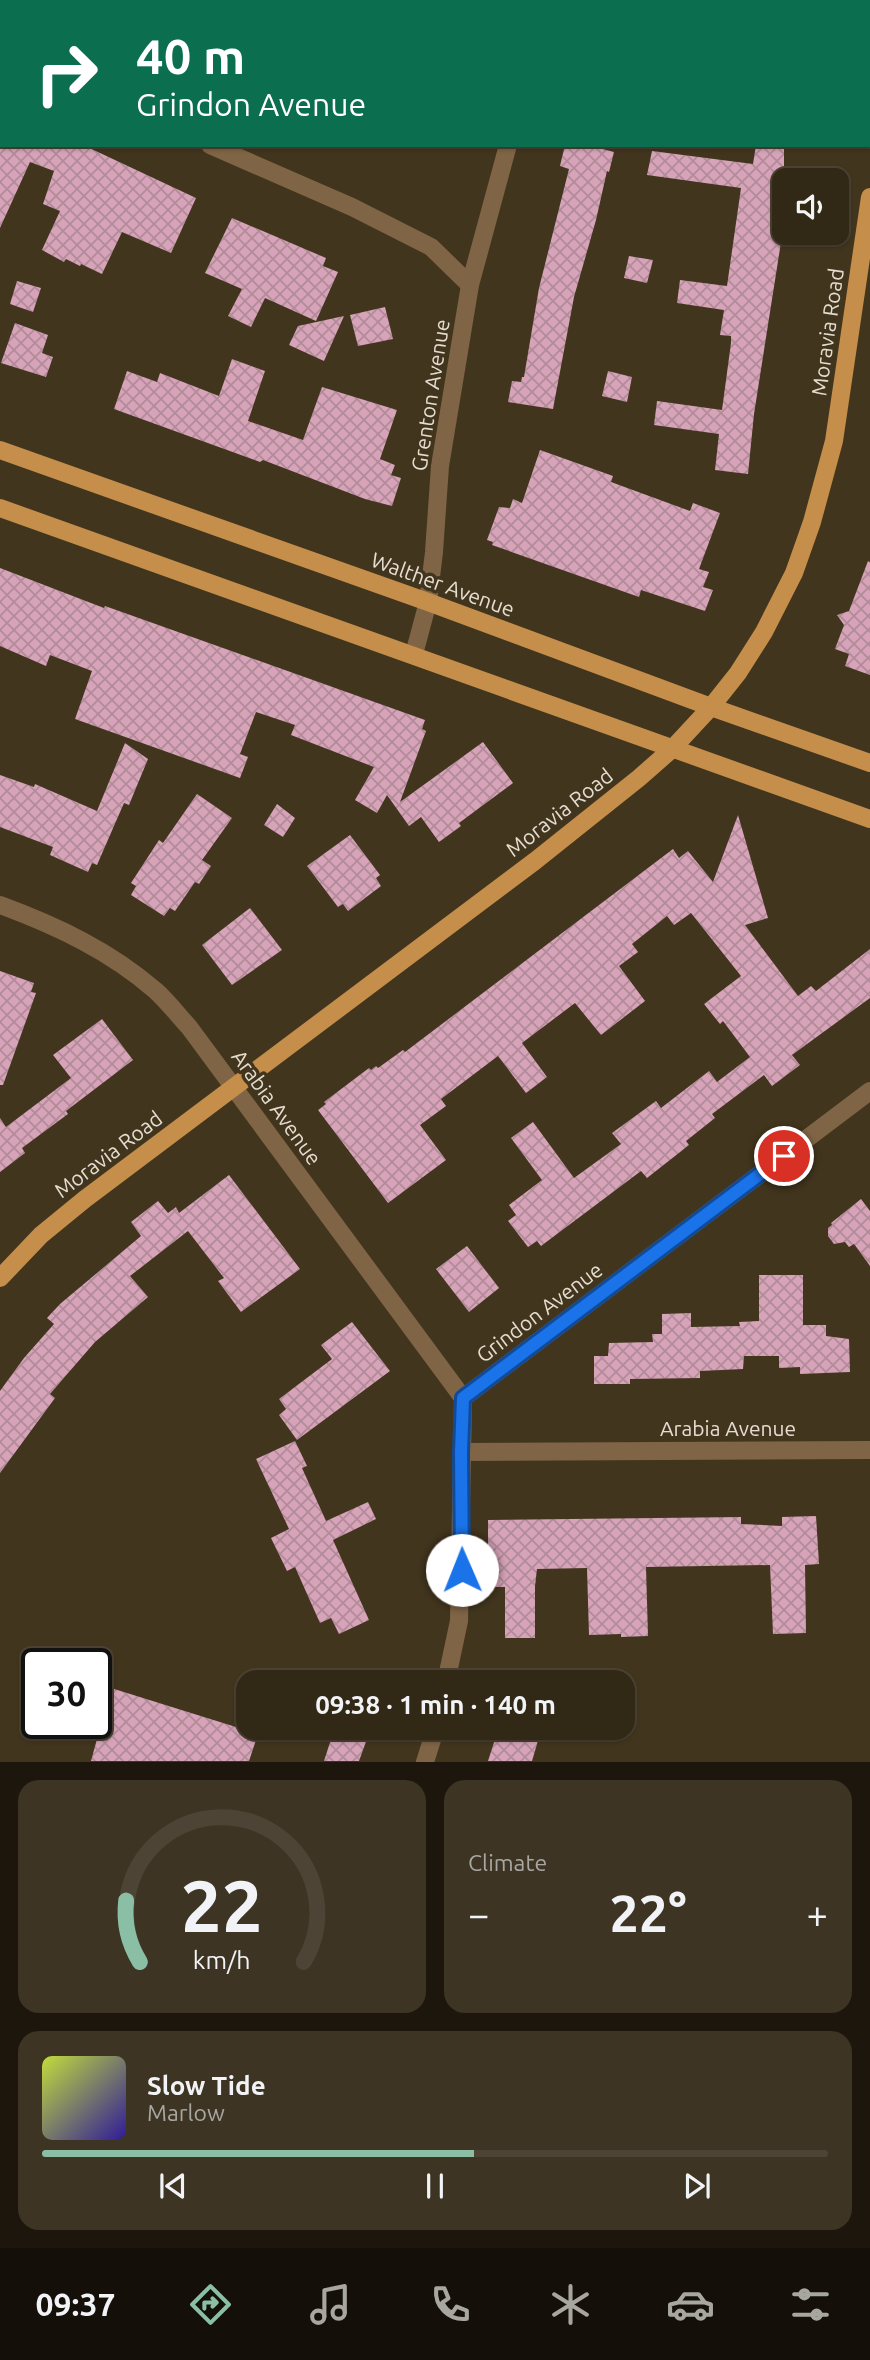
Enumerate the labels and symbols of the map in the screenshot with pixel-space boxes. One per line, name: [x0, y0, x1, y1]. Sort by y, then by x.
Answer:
street label: Moravia Road: [806, 267, 848, 397]
street label: Grenton Avenue: [406, 317, 454, 473]
street label: Walther Avenue: [368, 547, 518, 621]
street label: Moravia Road: [501, 763, 617, 861]
street label: Arabia Avenue: [227, 1045, 327, 1169]
street label: Moravia Road: [49, 1106, 167, 1202]
pin: [754, 1126, 814, 1186]
street label: Grindon Avenue: [471, 1257, 607, 1367]
street label: Arabia Avenue: [660, 1416, 796, 1440]
position arrow: [425, 1533, 499, 1607]
speed limit sign: 30: [21, 1648, 112, 1739]

